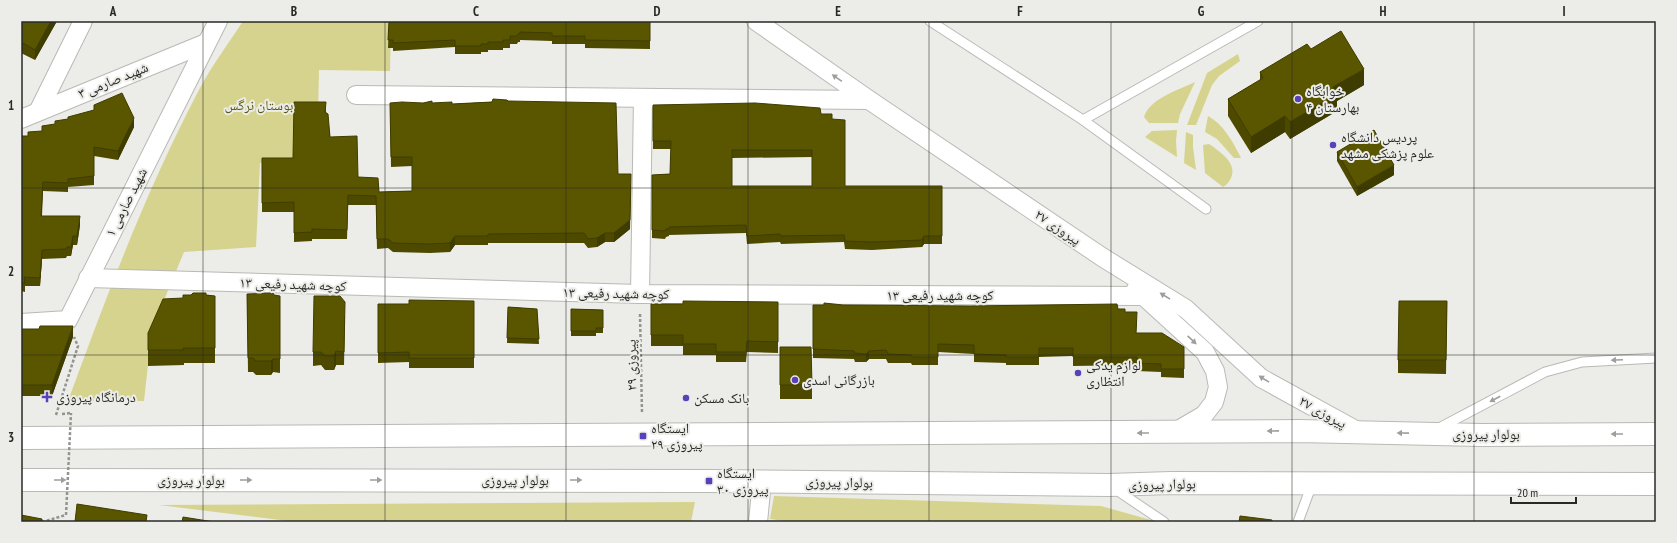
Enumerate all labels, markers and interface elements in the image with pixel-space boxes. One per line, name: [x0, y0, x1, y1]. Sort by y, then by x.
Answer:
text: A: [109, 3, 117, 20]
text: B: [291, 3, 297, 20]
text: C: [473, 3, 479, 20]
text: D: [654, 3, 661, 20]
text: E: [835, 3, 841, 20]
text: F: [1017, 3, 1023, 20]
text: G: [1198, 3, 1205, 20]
text: H: [1380, 3, 1387, 20]
text: I: [1562, 3, 1566, 20]
street label: شهید صارمی ۳: [75, 58, 151, 102]
one-way arrow: [832, 74, 842, 82]
place label: خوابگاه بهارستان ۴: [1306, 82, 1360, 116]
marker: خوابگاه بهارستان ۴: [1293, 94, 1303, 104]
park label: بوستان نرگس: [225, 96, 294, 114]
text: 1: [8, 97, 14, 114]
place label: پردیس دانشگاه علوم پزشکی مشهد: [1341, 128, 1434, 163]
marker: پردیس دانشگاه علوم پزشکی مشهد: [1328, 140, 1338, 150]
street label: شهید صارمی ۱: [101, 165, 151, 239]
street label: پیروزی ۲۷: [1031, 205, 1085, 249]
text: 2: [8, 263, 14, 280]
street label: کوچه شهید رفیعی ۱۳: [239, 273, 347, 295]
street label: کوچه شهید رفیعی ۱۳: [562, 283, 670, 303]
street label: کوچه شهید رفیعی ۱۳: [886, 286, 994, 304]
one-way arrow: [1160, 292, 1170, 300]
one-way arrow: [1188, 335, 1197, 344]
street label: پیروزی ۲۹: [622, 339, 641, 391]
place label: لوازم یدکی انتظاری: [1086, 356, 1141, 390]
one-way arrow: [1611, 357, 1623, 364]
marker: لوازم یدکی انتظاری: [1073, 368, 1083, 378]
place label: بازرگانی اسدی: [803, 371, 875, 389]
marker: بازرگانی اسدی: [790, 375, 800, 385]
one-way arrow: [1258, 376, 1270, 383]
place label: درمانگاه پیروزی: [56, 388, 136, 406]
place label: بانک مسکن: [694, 389, 750, 407]
marker: درمانگاه پیروزی: [41, 391, 53, 403]
street label: پیروزی ۲۷: [1296, 392, 1350, 433]
marker: بانک مسکن: [681, 393, 691, 403]
one-way arrow: [1489, 395, 1501, 402]
place label: ایستگاه پیروزی ۲۹: [651, 419, 703, 453]
street label: بولوار پیروزی: [1452, 425, 1520, 443]
one-way arrow: [1266, 428, 1279, 434]
text: 3: [8, 429, 14, 446]
one-way arrow: [1136, 430, 1149, 436]
one-way arrow: [1396, 430, 1409, 436]
marker: ایستگاه پیروزی ۲۹: [638, 431, 648, 441]
one-way arrow: [1610, 431, 1623, 437]
place label: ایستگاه پیروزی ۳۰: [717, 464, 769, 498]
street label: بولوار پیروزی: [157, 471, 225, 489]
street label: بولوار پیروزی: [481, 471, 549, 489]
street label: بولوار پیروزی: [805, 472, 873, 492]
street label: بولوار پیروزی: [1128, 474, 1196, 494]
marker: ایستگاه پیروزی ۳۰: [704, 476, 714, 486]
one-way arrow: [54, 477, 67, 483]
one-way arrow: [240, 477, 253, 483]
one-way arrow: [370, 477, 383, 483]
one-way arrow: [570, 477, 583, 483]
scale bar: [1511, 479, 1576, 505]
text: 20 m: [1517, 485, 1538, 500]

